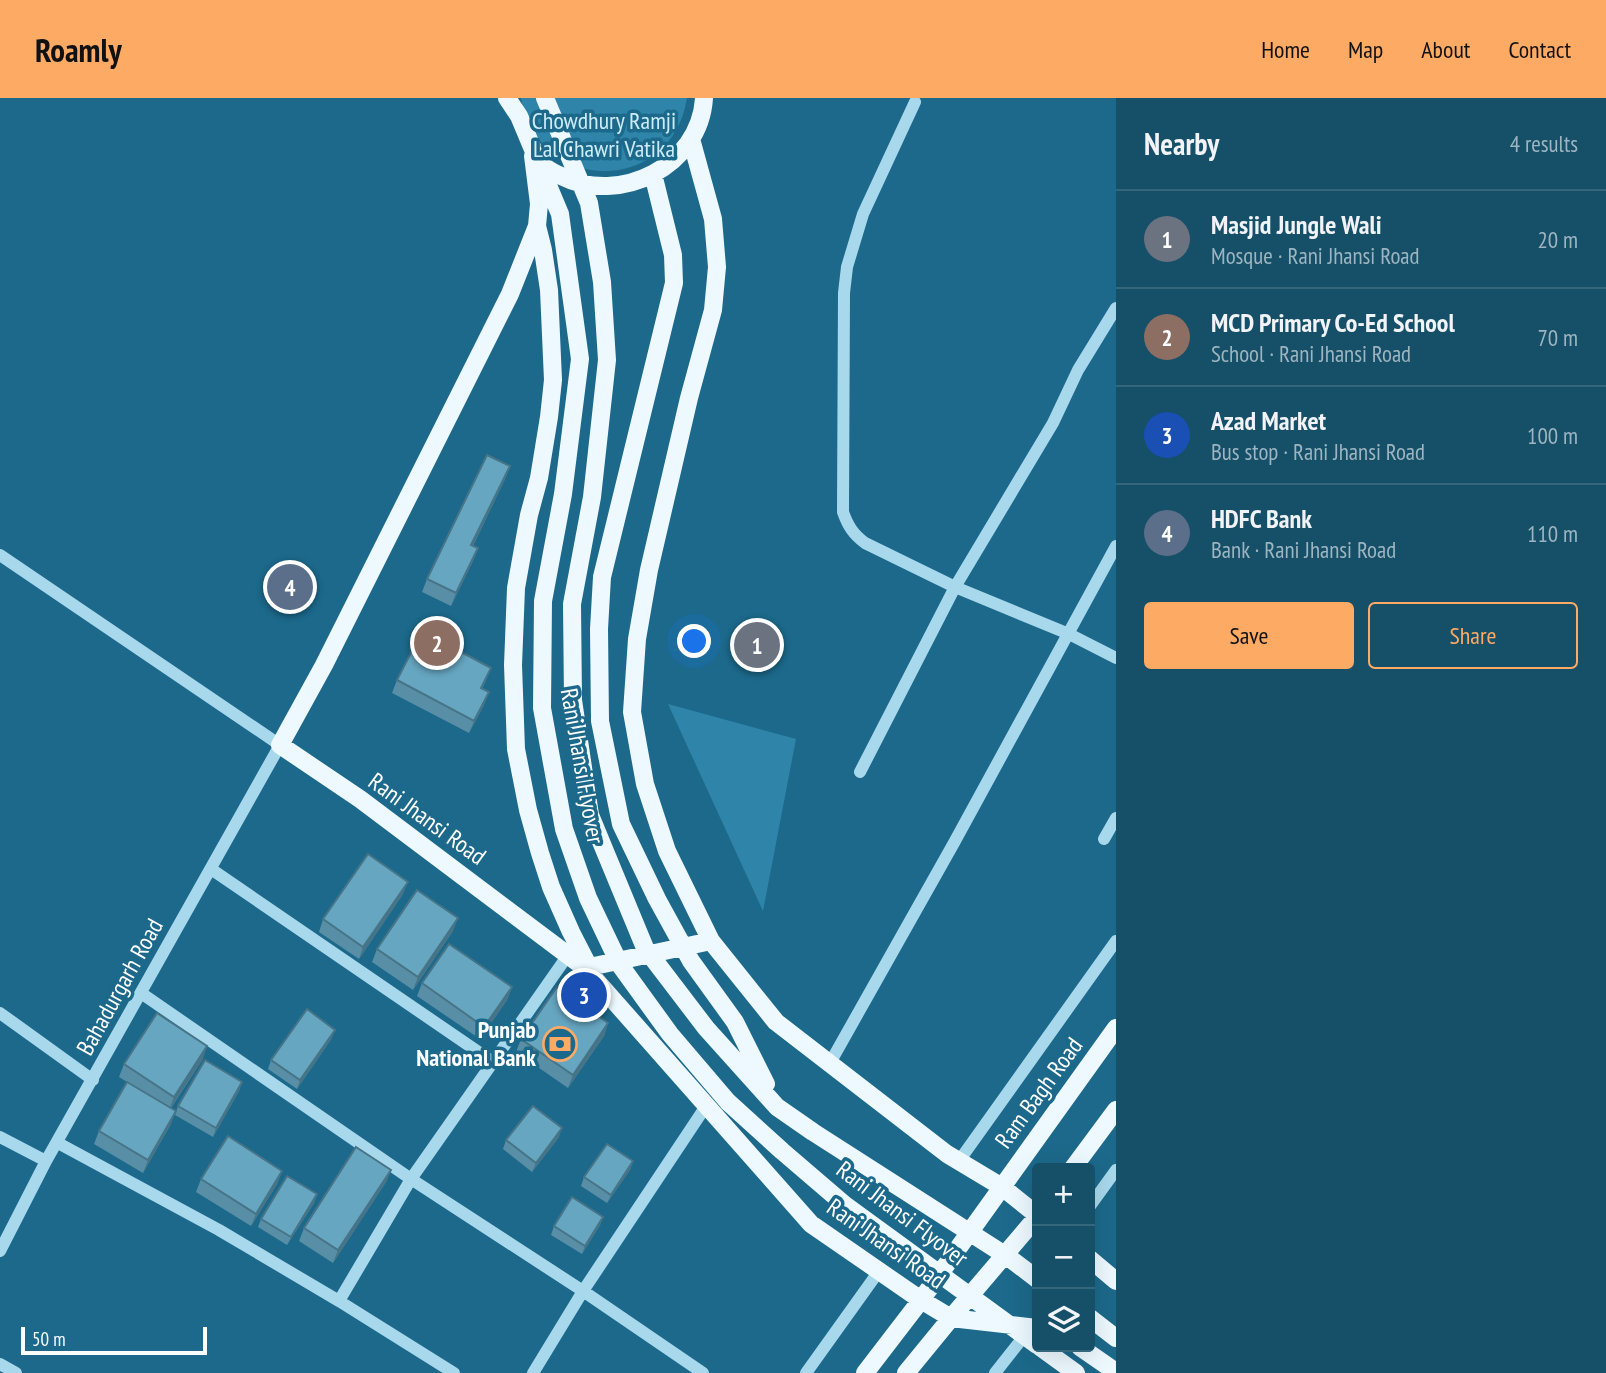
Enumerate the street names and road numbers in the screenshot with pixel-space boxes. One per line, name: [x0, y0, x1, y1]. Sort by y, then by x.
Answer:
street label: Rani Jhansi Flyover: [554, 686, 611, 846]
street label: Rani Jhansi Road: [362, 766, 492, 872]
street label: Bahadurgarh Road: [69, 913, 170, 1061]
street label: Ram Bagh Road: [988, 1031, 1089, 1154]
street label: Rani Jhansi Flyover: [830, 1154, 975, 1274]
street label: Rani Jhansi Road: [821, 1191, 952, 1296]

